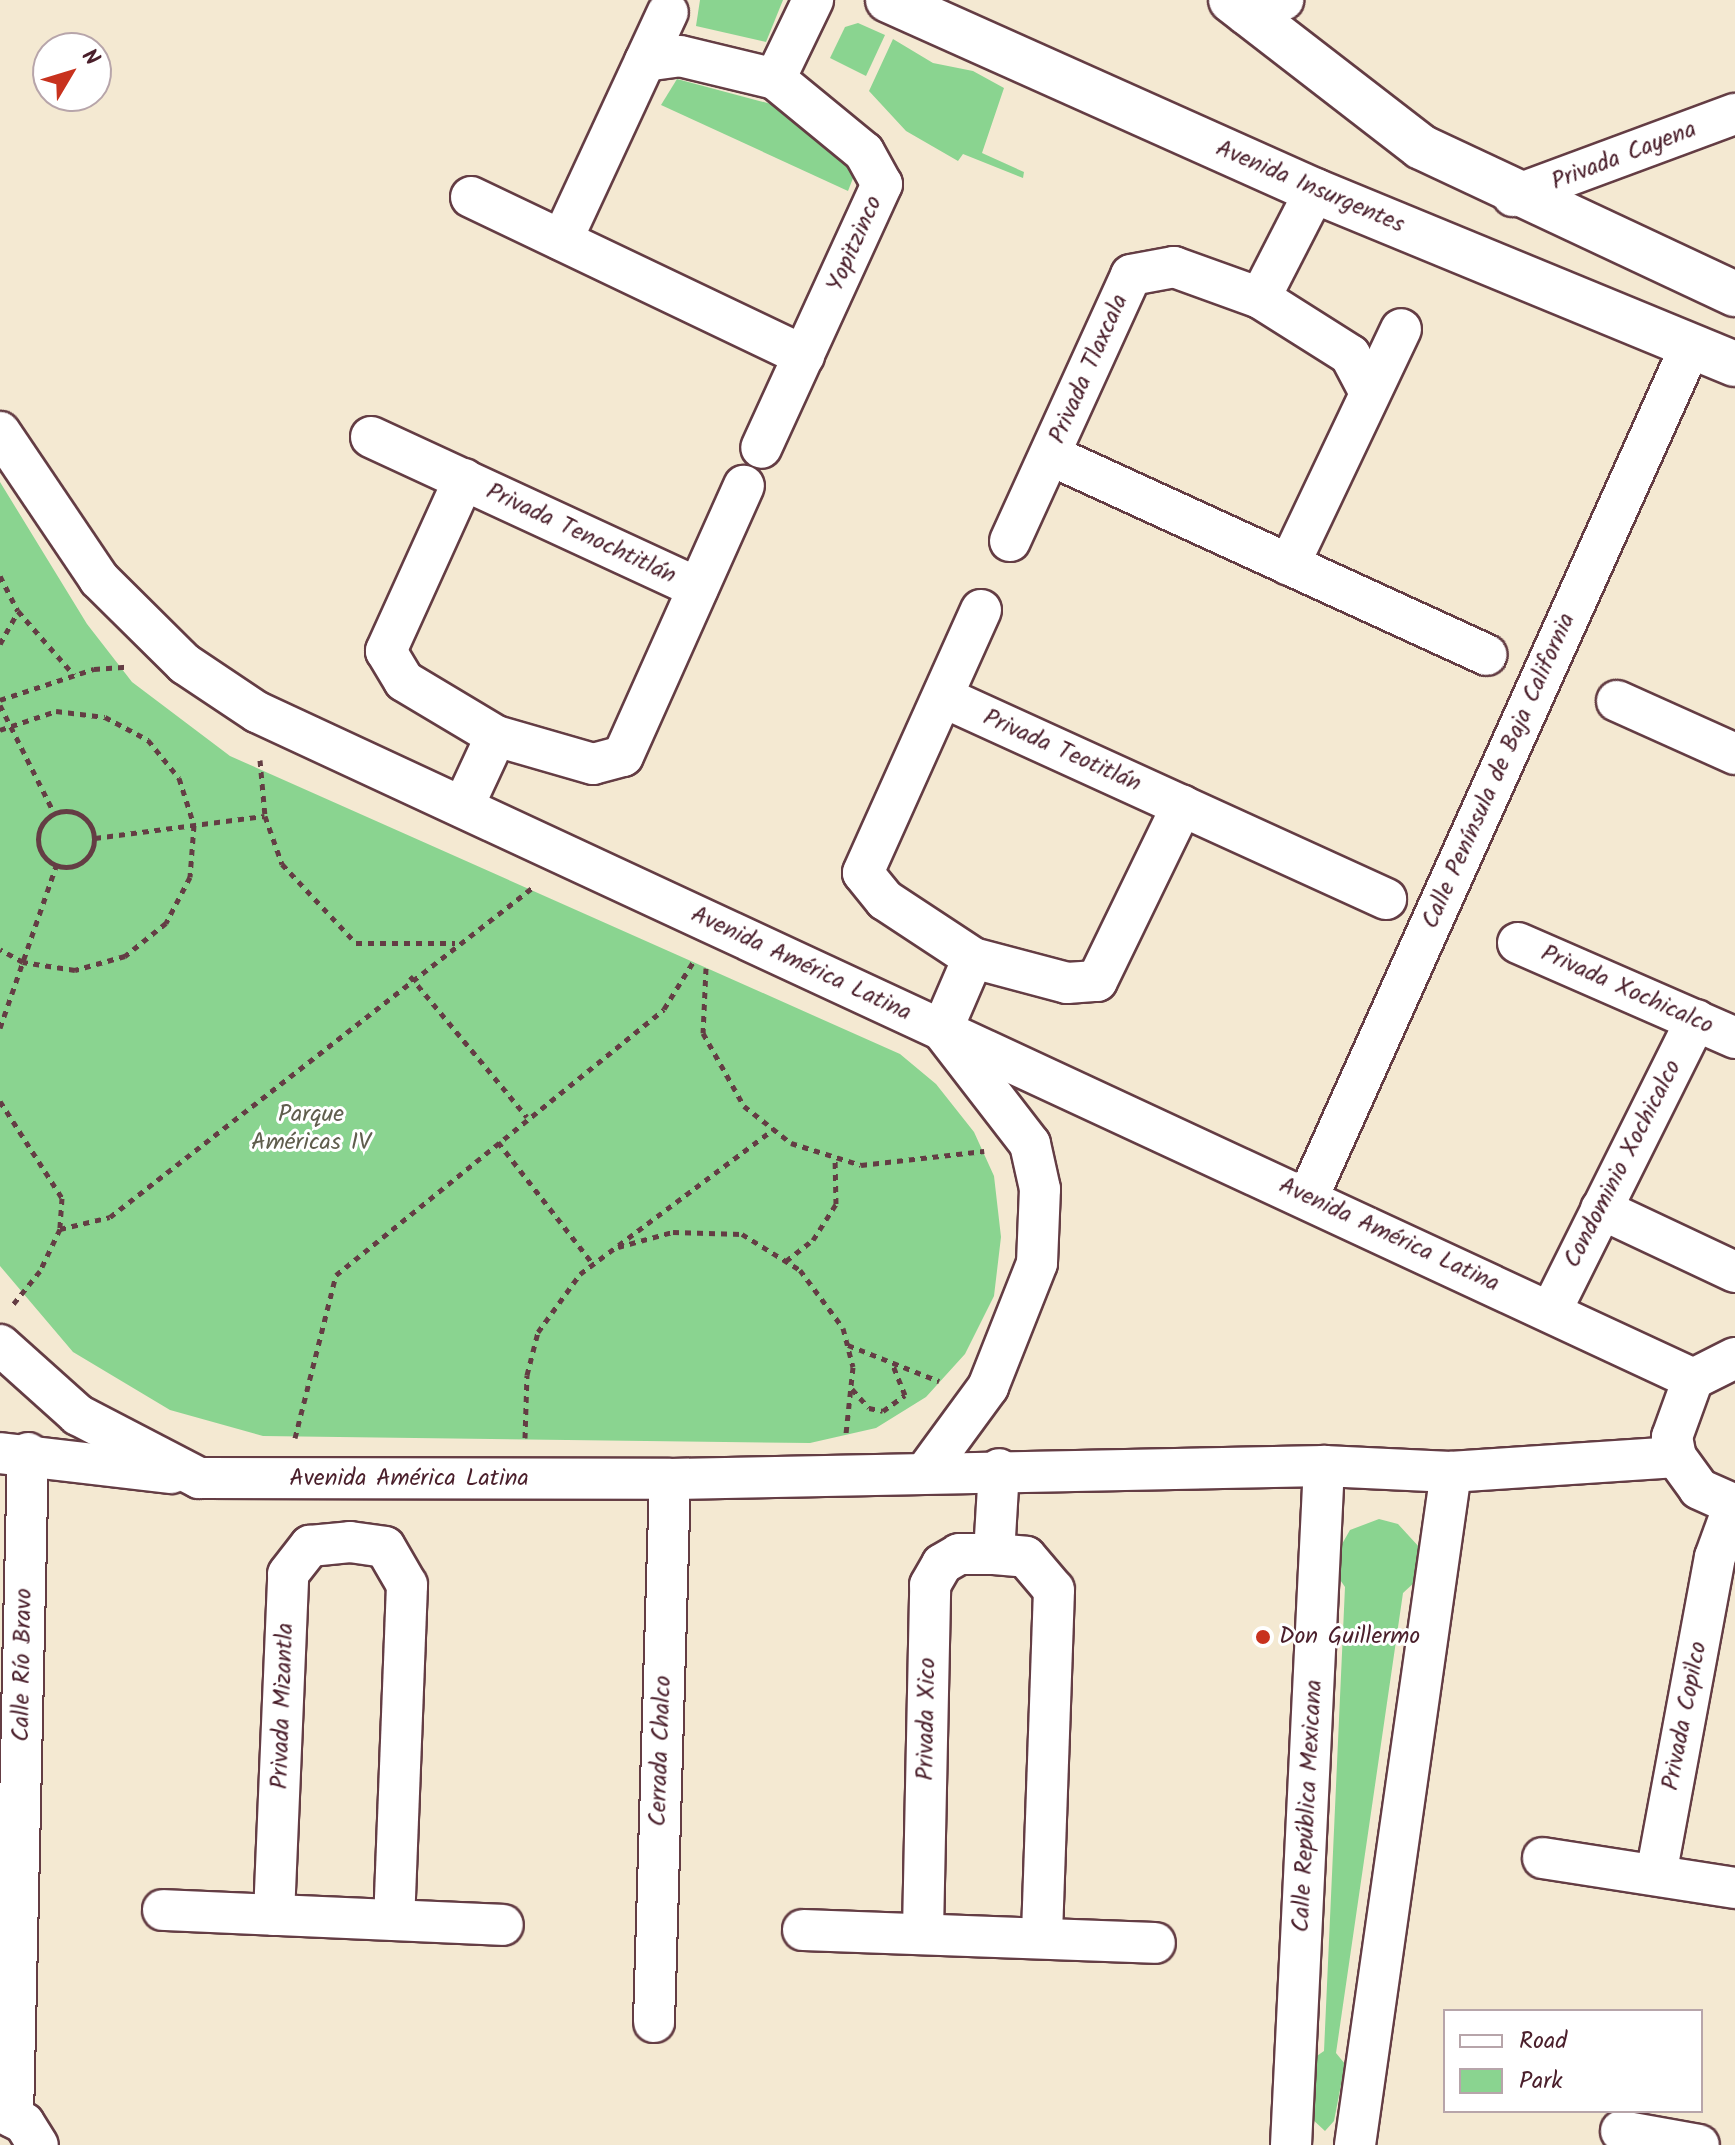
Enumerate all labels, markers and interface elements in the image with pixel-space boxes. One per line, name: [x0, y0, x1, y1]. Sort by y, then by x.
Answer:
north arrow: [32, 32, 112, 112]
text: N: [72, 42, 108, 74]
street label: Privada Cayena: [1548, 115, 1700, 197]
street label: Avenida Insurgentes: [1211, 134, 1409, 240]
street label: Yopitzinco: [821, 192, 889, 296]
street label: Privada Tlaxcala: [1043, 290, 1135, 448]
street label: Privada Tenochtitlán: [482, 477, 680, 591]
street label: Calle Península de Baja California: [1416, 609, 1582, 933]
street label: Privada Teotitlán: [979, 703, 1145, 799]
street label: Avenida América Latina: [686, 900, 916, 1028]
street label: Privada Xochicalco: [1536, 939, 1718, 1041]
street label: Condominio Xochicalco: [1558, 1055, 1688, 1273]
park label: Parque Américas IV: [251, 1101, 371, 1157]
street label: Avenida América Latina: [1274, 1171, 1504, 1299]
street label: Avenida América Latina: [289, 1465, 529, 1493]
street label: Calle Río Bravo: [7, 1588, 39, 1742]
street label: Privada Mizantla: [266, 1622, 300, 1790]
place label: Don Guillermo: [1279, 1623, 1420, 1651]
marker: Don Guillermo: [1254, 1628, 1272, 1646]
street label: Privada Copilco: [1656, 1639, 1714, 1793]
street label: Privada Xico: [912, 1657, 942, 1781]
street label: Cerrada Chalco: [644, 1675, 678, 1827]
street label: Calle República Mexicana: [1287, 1679, 1329, 1933]
legend: [1443, 2009, 1703, 2113]
text: Road: [1519, 2022, 1567, 2061]
text: Park: [1519, 2062, 1563, 2101]

